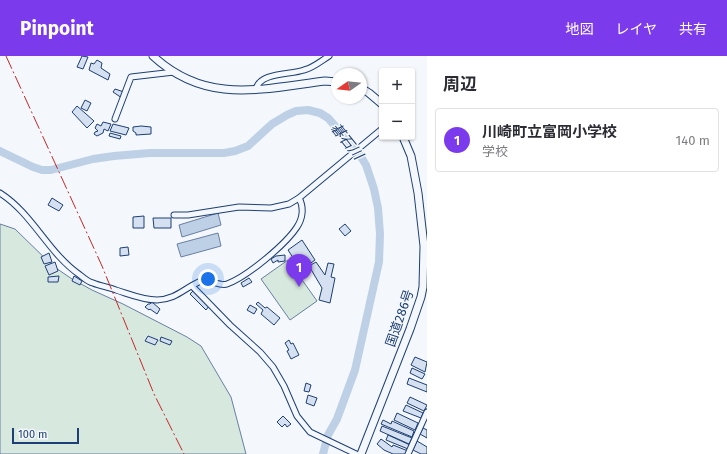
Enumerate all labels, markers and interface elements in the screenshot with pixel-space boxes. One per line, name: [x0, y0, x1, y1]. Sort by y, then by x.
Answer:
text: Pinpoint: [20, 17, 94, 40]
text: 地図: [565, 21, 593, 38]
text: レイヤ: [615, 21, 657, 38]
text: 共有: [679, 21, 707, 38]
north arrow: [331, 68, 367, 104]
map controls: [379, 68, 415, 140]
button: +: [379, 68, 415, 104]
text: 周辺: [443, 74, 477, 95]
button: −: [379, 104, 415, 140]
water label: 碁石川: [327, 120, 368, 165]
text: 川崎町立富岡小学校: [482, 123, 617, 141]
text: 1: [454, 133, 460, 148]
text: 140 m: [676, 133, 710, 148]
text: 学校: [482, 144, 508, 159]
pin: 1: [286, 254, 312, 287]
your location: [198, 269, 218, 289]
street label: 国道286号: [383, 288, 416, 349]
scale bar: [12, 426, 79, 445]
text: 100 m: [18, 428, 47, 441]

